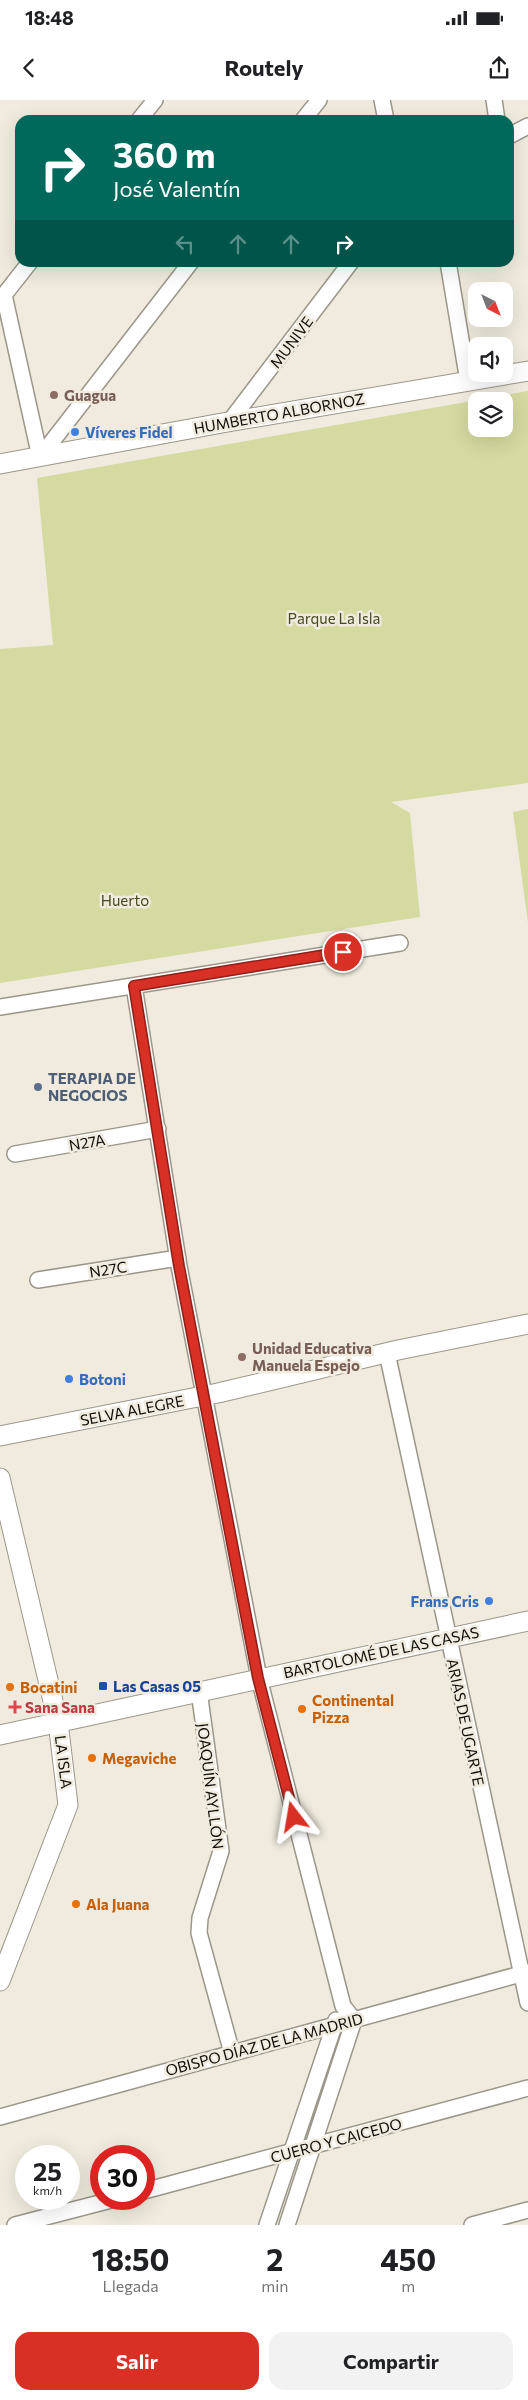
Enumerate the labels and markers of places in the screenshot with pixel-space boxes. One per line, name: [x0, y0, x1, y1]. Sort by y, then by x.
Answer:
place label: Guagua: [64, 386, 116, 404]
marker: Guagua: [48, 389, 60, 401]
place label: Víveres Fidel: [85, 423, 173, 441]
marker: Víveres Fidel: [69, 426, 81, 438]
pin: [322, 931, 364, 973]
place label: TERAPIA DE NEGOCIOS: [48, 1069, 136, 1104]
marker: TERAPIA DE NEGOCIOS: [32, 1081, 44, 1093]
place label: Unidad Educativa Manuela Espejo: [252, 1339, 372, 1374]
marker: Unidad Educativa Manuela Espejo: [236, 1351, 248, 1363]
place label: Botoni: [79, 1370, 126, 1388]
marker: Botoni: [63, 1373, 75, 1385]
place label: Frans Cris: [410, 1592, 479, 1610]
marker: Frans Cris: [483, 1595, 495, 1607]
place label: Las Casas 05: [113, 1677, 201, 1695]
place label: Bocatini: [20, 1678, 77, 1696]
marker: Las Casas 05: [97, 1680, 109, 1692]
marker: Bocatini: [4, 1681, 16, 1693]
place label: Continental Pizza: [312, 1691, 394, 1726]
place label: Sana Sana: [25, 1698, 95, 1716]
marker: Sana Sana: [9, 1701, 21, 1713]
marker: Continental Pizza: [296, 1703, 308, 1715]
place label: Megaviche: [102, 1749, 176, 1767]
marker: Megaviche: [86, 1752, 98, 1764]
place label: Ala Juana: [86, 1895, 150, 1913]
marker: Ala Juana: [70, 1898, 82, 1910]

